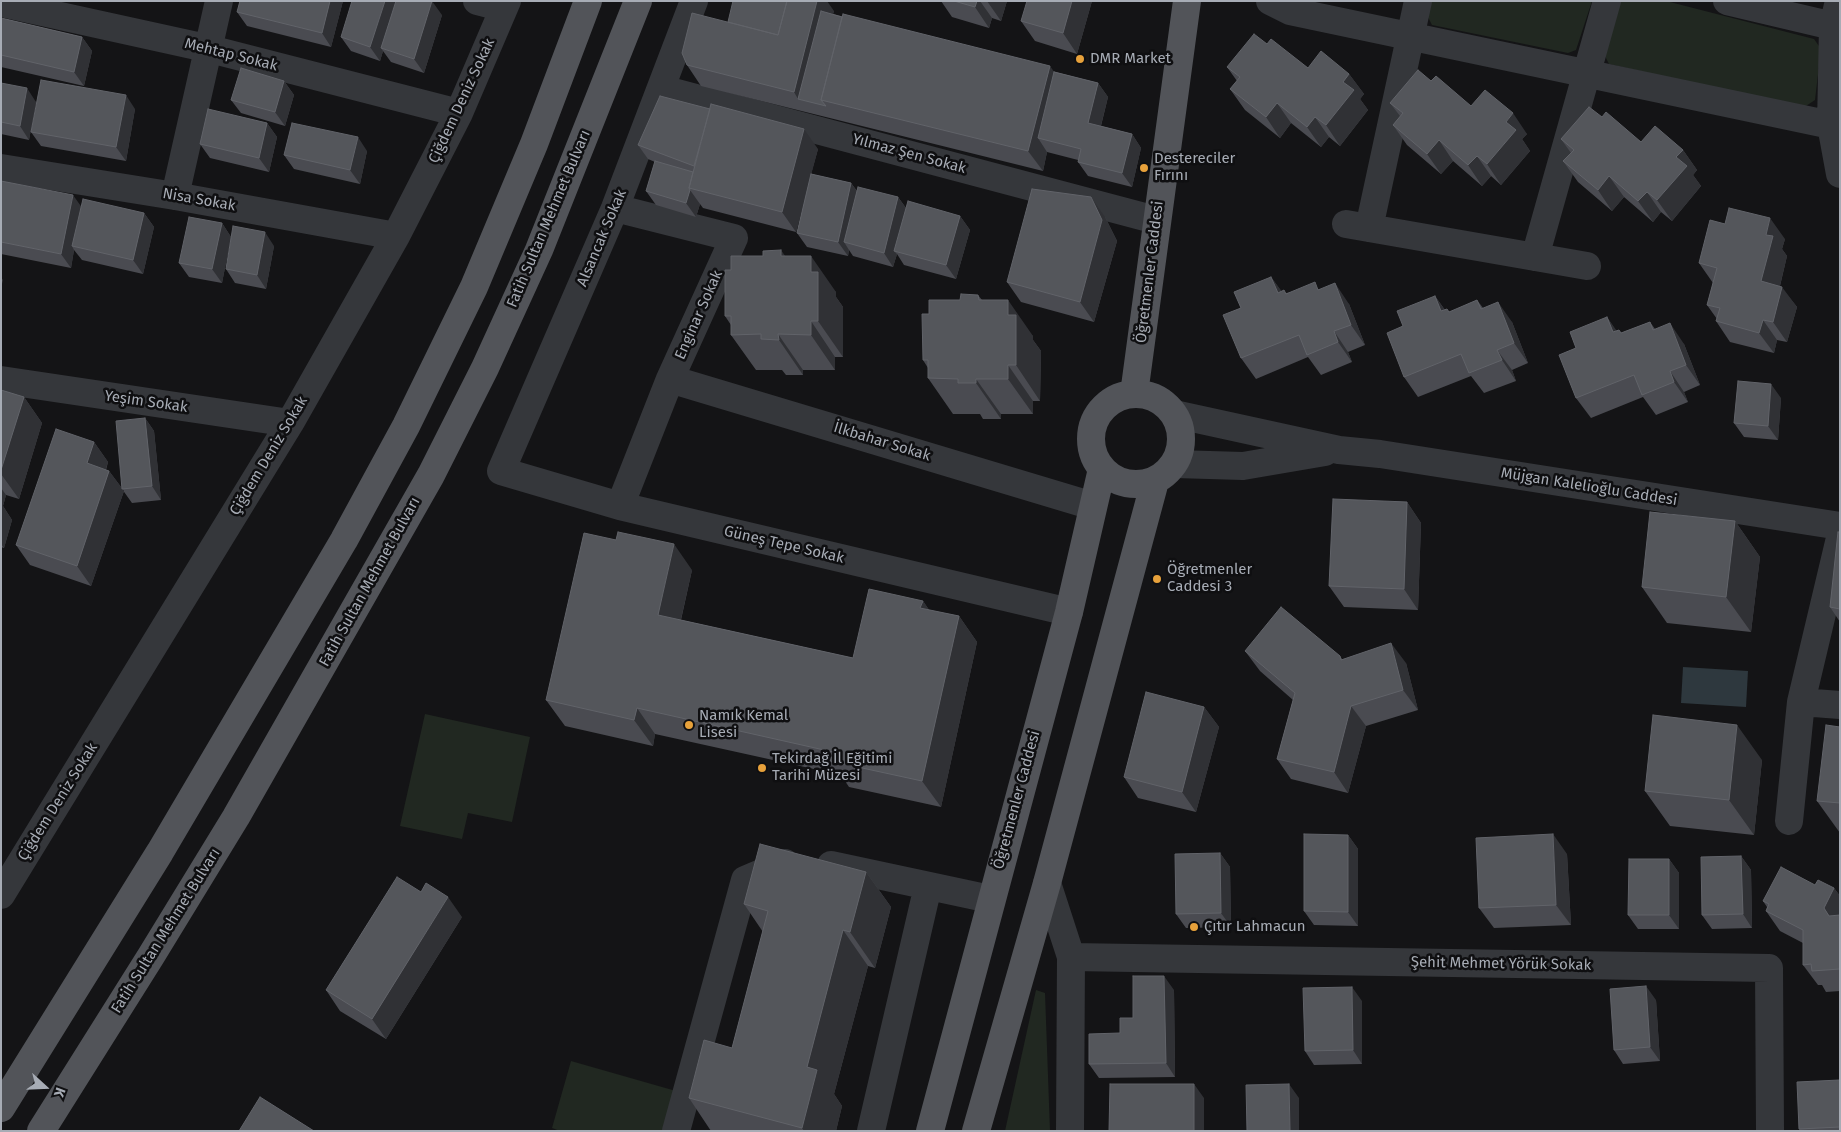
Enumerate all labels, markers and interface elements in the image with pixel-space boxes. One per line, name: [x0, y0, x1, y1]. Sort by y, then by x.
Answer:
street label: Mehtap Sokak: [183, 35, 279, 75]
street label: Çiğdem Deniz Sokak: [425, 36, 499, 166]
place label: DMR Market: [1090, 50, 1171, 68]
marker: DMR Market: [1074, 53, 1086, 65]
street label: Fatih Sultan Mehmet Bulvarı: [503, 128, 595, 310]
street label: Yılmaz Şen Sokak: [850, 130, 968, 178]
place label: Destereciler Fırını: [1154, 150, 1235, 185]
marker: Destereciler Fırını: [1138, 162, 1150, 174]
street label: Nisa Sokak: [161, 185, 237, 215]
street label: Alsancak Sokak: [573, 187, 631, 289]
street label: Öğretmenler Caddesi: [1132, 200, 1168, 344]
street label: Enginar Sokak: [671, 268, 727, 362]
street label: Yeşim Sokak: [103, 387, 189, 417]
street label: Çiğdem Deniz Sokak: [226, 393, 312, 519]
street label: İlkbahar Sokak: [831, 419, 933, 465]
street label: Müjgan Kalelioğlu Caddesi: [1500, 464, 1678, 510]
street label: Fatih Sultan Mehmet Bulvarı: [316, 494, 424, 670]
street label: Güneş Tepe Sokak: [722, 522, 846, 568]
place label: Öğretmenler Caddesi 3: [1167, 561, 1252, 596]
marker: Öğretmenler Caddesi 3: [1151, 573, 1163, 585]
place label: Namık Kemal Lisesi: [699, 707, 788, 742]
marker: Namık Kemal Lisesi: [683, 719, 695, 731]
street label: Öğretmenler Caddesi: [990, 729, 1044, 871]
street label: Çiğdem Deniz Sokak: [14, 740, 102, 864]
place label: Tekirdağ İl Eğitimi Tarihi Müzesi: [772, 750, 892, 785]
marker: Tekirdağ İl Eğitimi Tarihi Müzesi: [756, 762, 768, 774]
street label: Fatih Sultan Mehmet Bulvarı: [108, 845, 224, 1017]
place label: Çıtır Lahmacun: [1204, 918, 1306, 936]
marker: Çıtır Lahmacun: [1188, 921, 1200, 933]
street label: Şehit Mehmet Yörük Sokak: [1411, 953, 1591, 975]
north arrow: [20, 1062, 70, 1112]
text: K: [50, 1085, 69, 1099]

